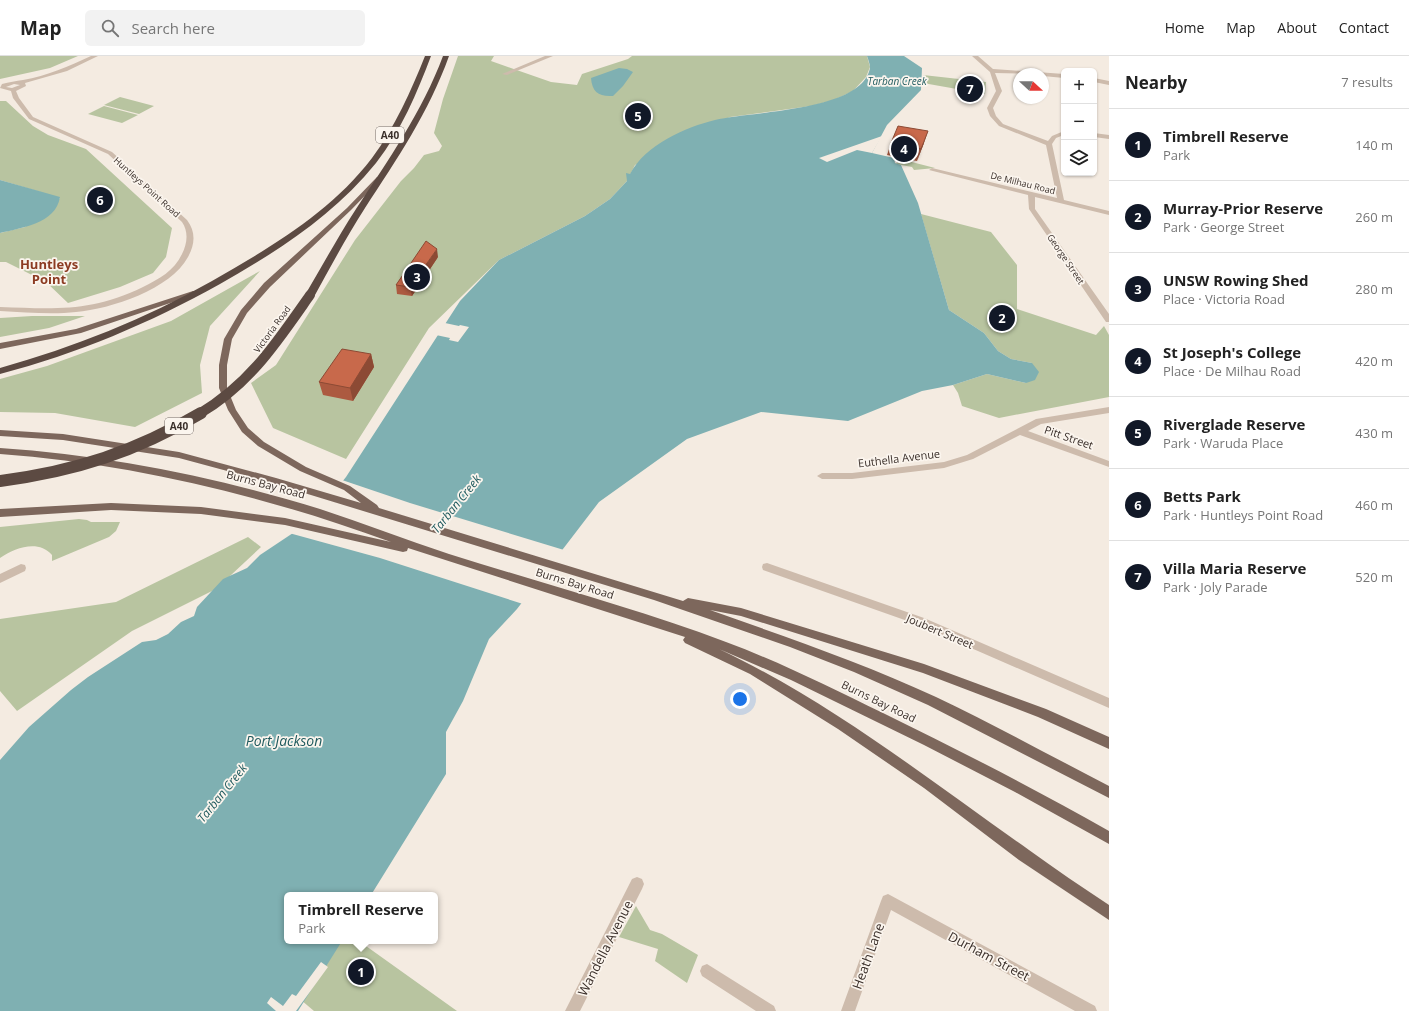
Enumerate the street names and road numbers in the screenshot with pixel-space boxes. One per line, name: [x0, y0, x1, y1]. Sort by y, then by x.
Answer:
road number: A40: [376, 127, 404, 143]
street label: Huntleys Point Road: [111, 154, 183, 220]
street label: De Milhau Road: [989, 169, 1057, 197]
street label: George Street: [1044, 231, 1088, 287]
street label: Victoria Road: [250, 303, 294, 355]
road number: A40: [165, 418, 193, 434]
street label: Pitt Street: [1043, 422, 1096, 452]
street label: Euthella Avenue: [857, 446, 941, 470]
street label: Burns Bay Road: [225, 466, 307, 502]
street label: Burns Bay Road: [534, 564, 616, 602]
street label: Joubert Street: [903, 610, 976, 652]
street label: Burns Bay Road: [839, 676, 919, 726]
street label: Wandella Avenue: [573, 897, 637, 999]
street label: Heath Lane: [848, 920, 888, 992]
street label: Durham Street: [945, 927, 1033, 985]

